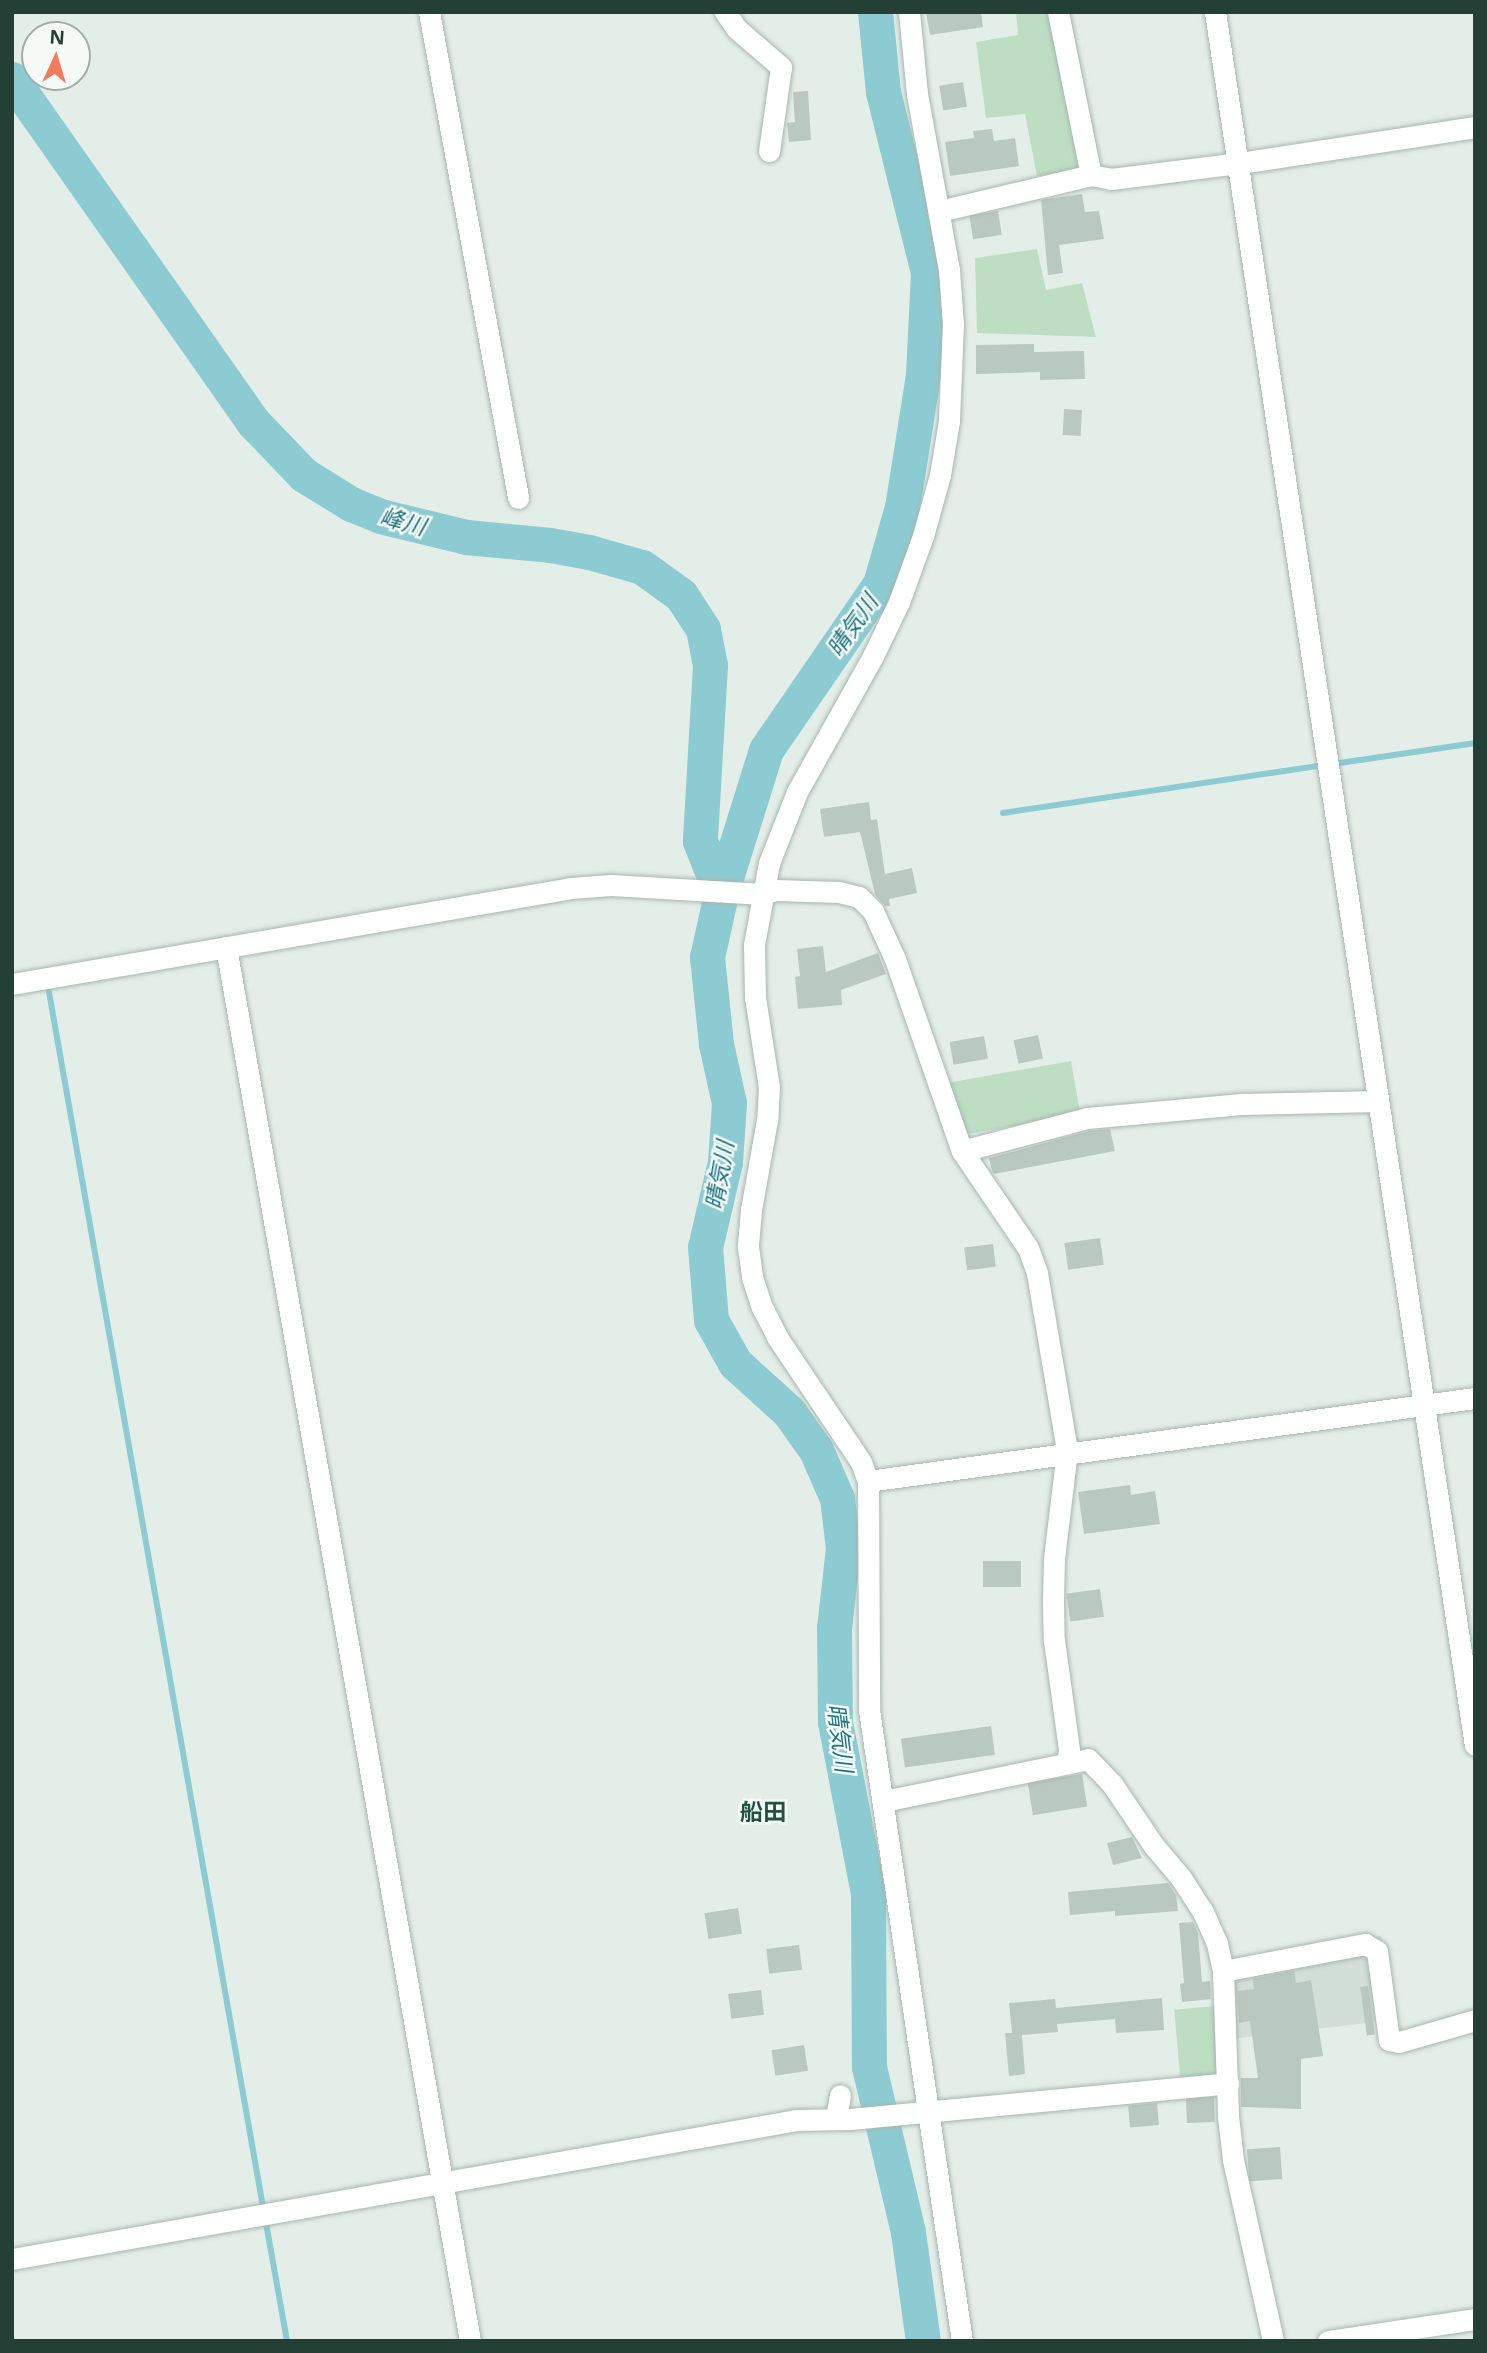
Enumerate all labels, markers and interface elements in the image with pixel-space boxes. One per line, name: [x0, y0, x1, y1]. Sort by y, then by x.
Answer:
north arrow: [21, 21, 91, 91]
text: N: [49, 24, 66, 51]
water label: 峰川: [377, 502, 429, 540]
water label: 晴気川: [821, 589, 883, 661]
water label: 晴気川: [699, 1139, 739, 1211]
water label: 晴気川: [823, 1702, 859, 1774]
district label: 船田: [740, 1797, 786, 1825]

